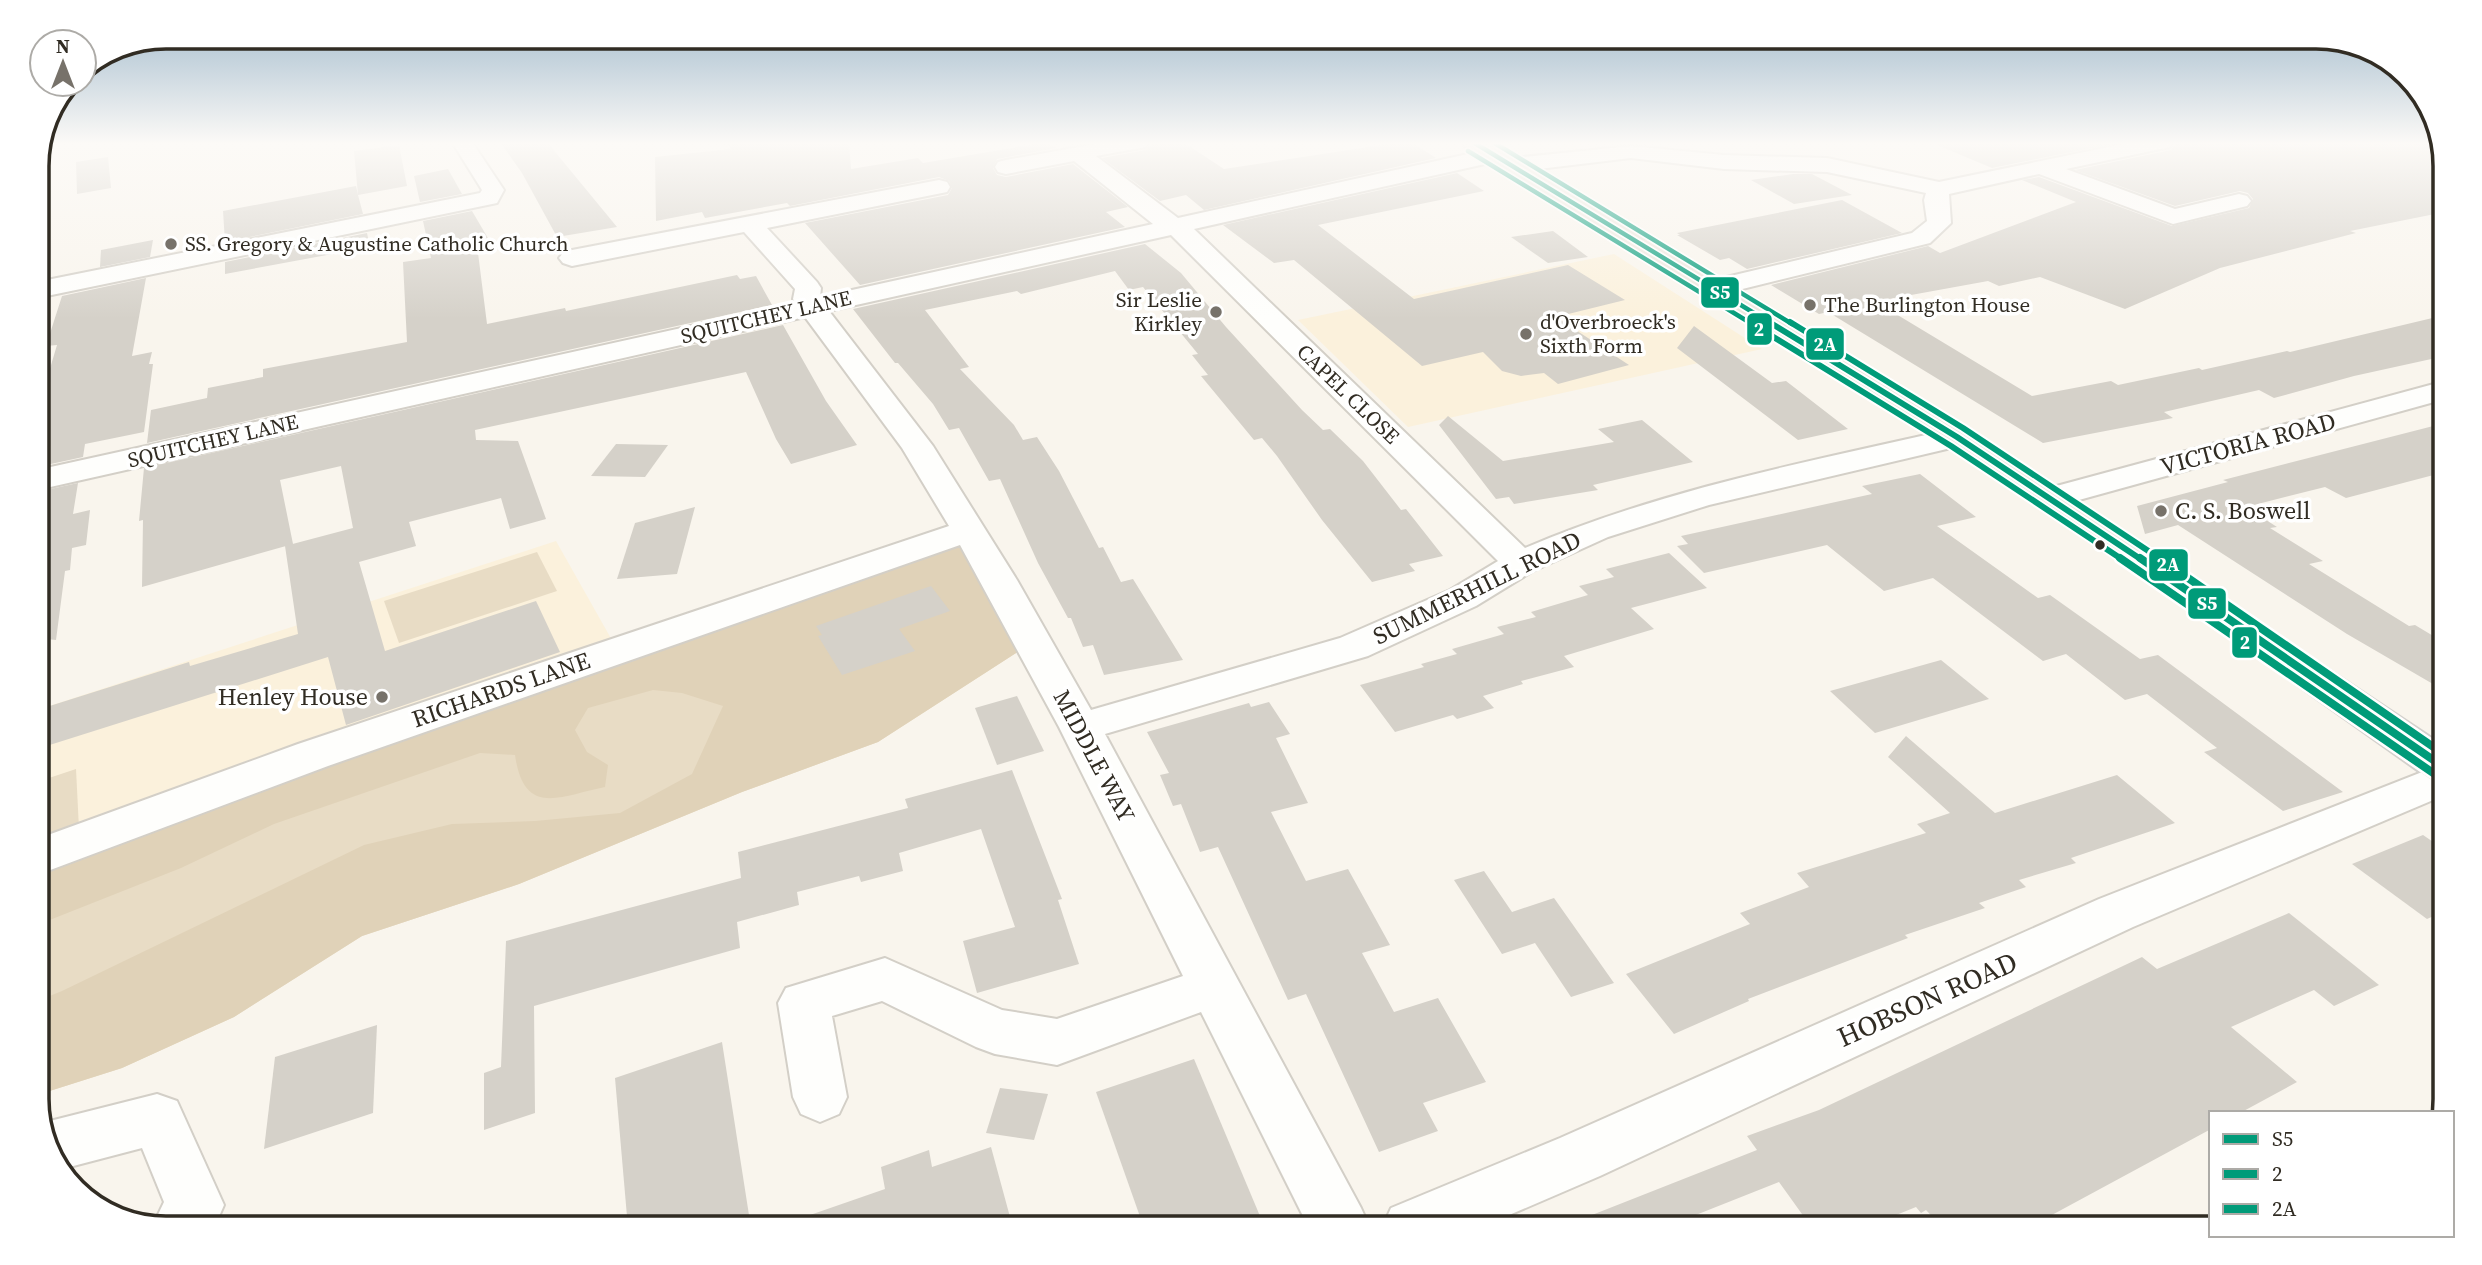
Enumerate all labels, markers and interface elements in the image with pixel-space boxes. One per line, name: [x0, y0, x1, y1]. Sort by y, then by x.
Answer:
north arrow: [28, 28, 98, 98]
text: N: [56, 33, 70, 59]
place label: SS. Gregory & Augustine Catholic Church: [185, 229, 569, 258]
marker: SS. Gregory & Augustine Catholic Church: [163, 236, 179, 252]
line badge: S5: [1700, 276, 1740, 309]
text: S5: [1710, 279, 1730, 305]
street label: SQUITCHEY LANE: [678, 283, 854, 350]
place label: Sir Leslie Kirkley: [1116, 285, 1202, 338]
place label: The Burlington House: [1824, 290, 2030, 319]
marker: The Burlington House: [1802, 297, 1818, 313]
marker: Sir Leslie Kirkley: [1208, 304, 1224, 320]
place label: d'Overbroeck's Sixth Form: [1540, 307, 1676, 360]
line badge: 2: [1746, 312, 1773, 346]
text: 2: [1754, 316, 1764, 342]
marker: d'Overbroeck's Sixth Form: [1518, 326, 1534, 342]
line badge: 2A: [1805, 327, 1845, 361]
text: 2A: [1813, 331, 1837, 357]
street label: CAPEL CLOSE: [1291, 337, 1406, 450]
street label: VICTORIA ROAD: [2157, 404, 2339, 483]
street label: SQUITCHEY LANE: [125, 407, 301, 474]
place label: C. S. Boswell: [2175, 494, 2310, 527]
marker: C. S. Boswell: [2153, 503, 2169, 519]
street label: SUMMERHILL ROAD: [1367, 523, 1586, 652]
unlabelled marker: [2093, 538, 2107, 552]
line badge: 2A: [2148, 548, 2189, 582]
text: 2A: [2156, 551, 2180, 577]
line badge: S5: [2187, 587, 2227, 620]
text: S5: [2197, 590, 2217, 616]
line badge: 2: [2231, 626, 2258, 659]
text: 2: [2240, 629, 2250, 655]
street label: RICHARDS LANE: [407, 644, 594, 735]
place label: Henley House: [218, 680, 368, 713]
street label: MIDDLE WAY: [1046, 684, 1143, 828]
marker: Henley House: [374, 689, 390, 705]
street label: HOBSON ROAD: [1831, 942, 2023, 1056]
legend: [2209, 1111, 2454, 1237]
text: S5: [2272, 1124, 2293, 1153]
text: 2: [2272, 1159, 2283, 1188]
text: 2A: [2272, 1194, 2297, 1223]

